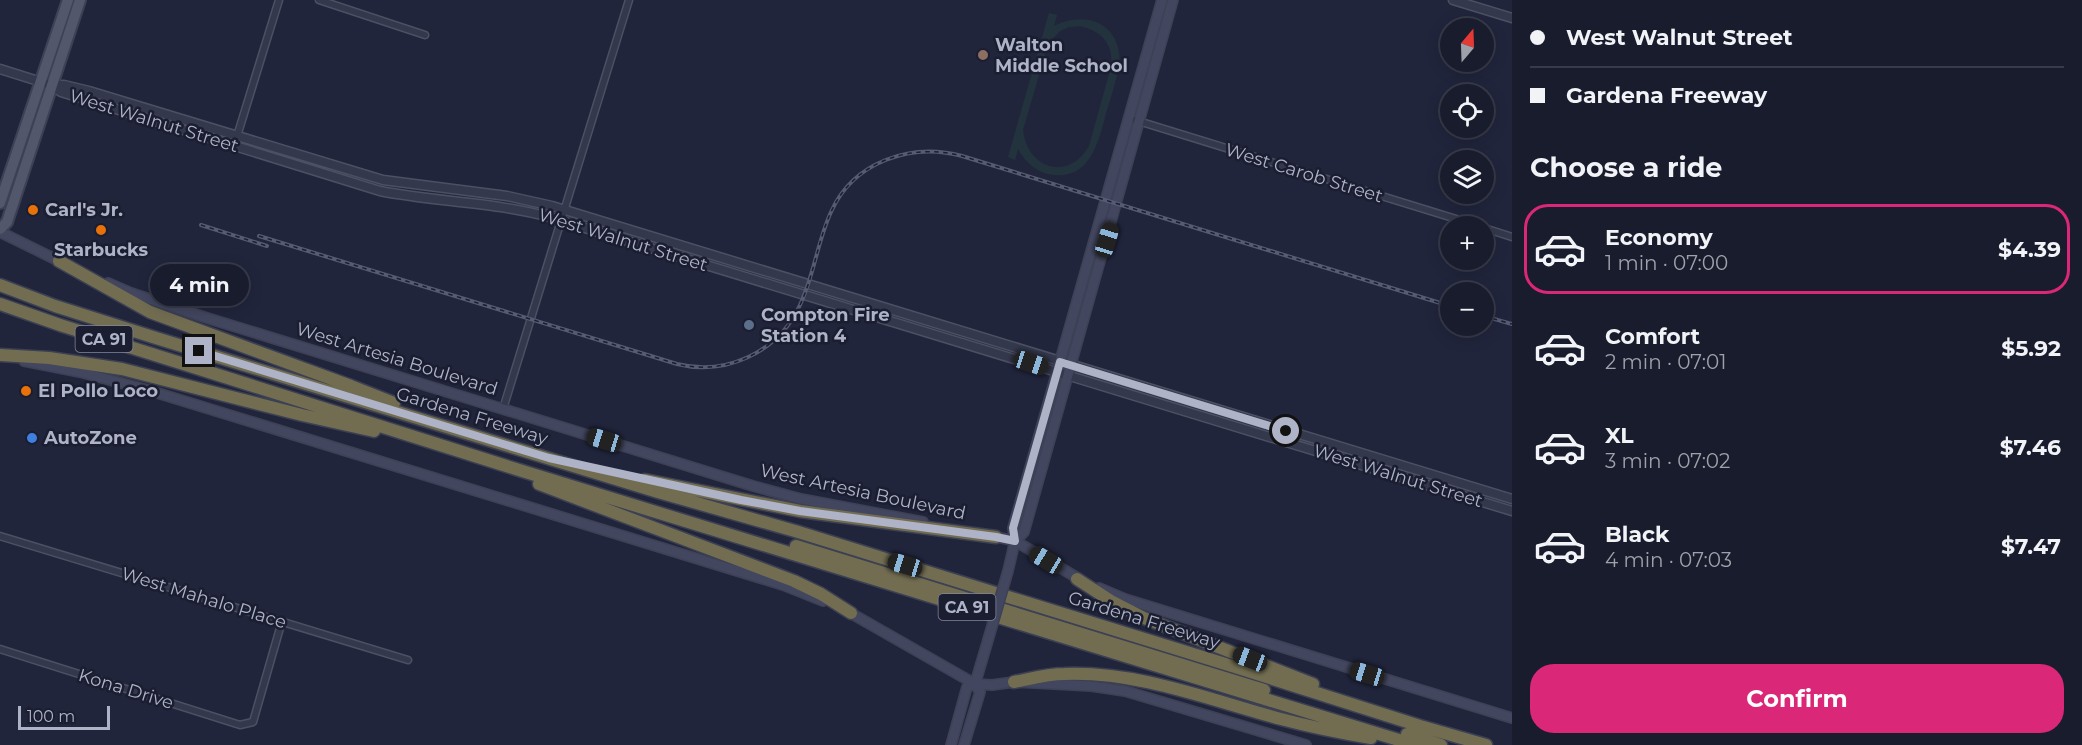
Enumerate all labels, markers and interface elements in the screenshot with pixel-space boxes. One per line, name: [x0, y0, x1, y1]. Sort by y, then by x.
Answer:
north arrow: [1440, 18, 1494, 72]
map controls: [1440, 18, 1494, 336]
text: West Walnut Street: [1566, 24, 1793, 51]
place label: Walton Middle School: [995, 34, 1128, 77]
marker: Walton Middle School: [976, 48, 990, 62]
text: Gardena Freeway: [1566, 82, 1767, 109]
button: locate: [1440, 84, 1494, 138]
street label: West Walnut Street: [67, 85, 241, 157]
street label: West Carob Street: [1223, 139, 1385, 207]
button: layers: [1440, 150, 1494, 204]
text: Choose a ride: [1530, 151, 1722, 184]
place label: Carl's Jr.: [45, 199, 123, 221]
marker: Carl's Jr.: [26, 203, 40, 217]
street label: West Walnut Street: [536, 204, 710, 276]
button: +: [1440, 216, 1494, 270]
car: [1093, 220, 1121, 260]
icon: car: [1533, 222, 1587, 276]
marker: Starbucks: [94, 223, 108, 237]
text: Economy: [1605, 224, 1713, 251]
text: $4.39: [1998, 236, 2061, 263]
place label: Starbucks: [54, 239, 149, 261]
text: 1 min · 07:00: [1605, 251, 1728, 275]
callout: 4 min: [150, 264, 248, 306]
text: 4 min: [169, 273, 230, 297]
button: −: [1440, 282, 1494, 336]
place label: Compton Fire Station 4: [761, 304, 890, 347]
street label: West Artesia Boulevard: [294, 318, 500, 400]
marker: Compton Fire Station 4: [742, 318, 756, 332]
icon: car: [1533, 321, 1587, 375]
text: Comfort: [1605, 323, 1700, 350]
road number: CA 91: [76, 326, 132, 352]
text: $5.92: [2001, 335, 2061, 362]
route end: [185, 337, 212, 364]
car: [1011, 349, 1051, 377]
text: 2 min · 07:01: [1605, 350, 1726, 374]
place label: El Pollo Loco: [38, 380, 158, 402]
street label: Gardena Freeway: [394, 382, 551, 450]
marker: El Pollo Loco: [19, 384, 33, 398]
route start: [1272, 417, 1299, 444]
icon: car: [1533, 420, 1587, 474]
text: XL: [1605, 422, 1634, 449]
car: [584, 426, 624, 454]
place label: AutoZone: [43, 427, 137, 449]
marker: AutoZone: [25, 431, 39, 445]
text: $7.46: [2000, 434, 2061, 461]
street label: West Walnut Street: [1311, 440, 1485, 512]
text: 3 min · 07:02: [1605, 449, 1730, 473]
street label: West Artesia Boulevard: [758, 459, 968, 525]
icon: car: [1533, 519, 1587, 573]
text: Black: [1605, 521, 1669, 548]
text: $7.47: [2001, 533, 2061, 560]
car: [1026, 543, 1066, 577]
text: 4 min · 07:03: [1605, 548, 1732, 572]
car: [885, 551, 925, 579]
street label: West Mahalo Place: [119, 562, 289, 634]
street label: Gardena Freeway: [1066, 586, 1223, 654]
road number: CA 91: [938, 594, 996, 620]
car: [1230, 644, 1270, 674]
car: [1347, 660, 1387, 688]
street label: Kona Drive: [76, 664, 176, 714]
button: Confirm: [1530, 664, 2064, 733]
scale bar: [18, 703, 110, 730]
text: 100 m: [27, 707, 75, 726]

